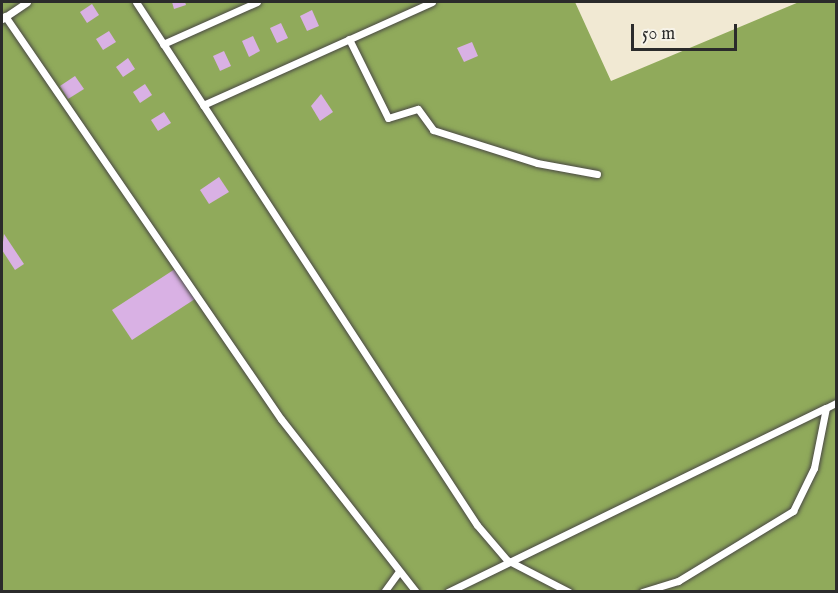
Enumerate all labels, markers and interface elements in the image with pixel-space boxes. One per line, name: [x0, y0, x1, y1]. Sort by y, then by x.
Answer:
scale bar: [634, 12, 740, 50]
text: 50 m: [642, 23, 675, 46]

